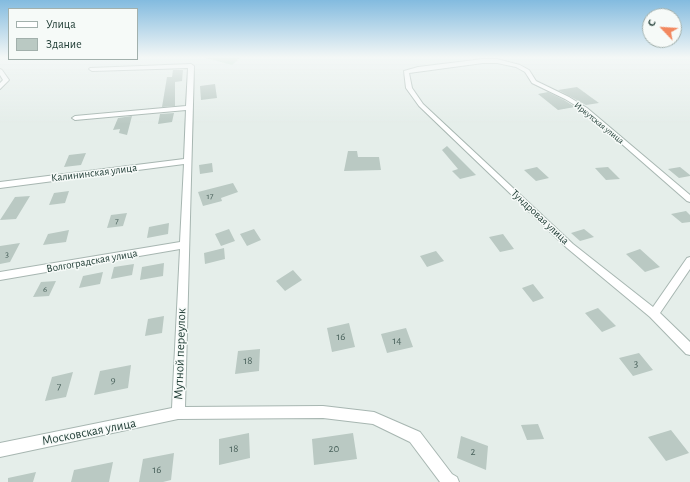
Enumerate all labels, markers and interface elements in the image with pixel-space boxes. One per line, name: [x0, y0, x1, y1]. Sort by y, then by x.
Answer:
legend: [8, 8, 138, 60]
north arrow: [642, 8, 682, 48]
text: Улица: [46, 18, 76, 30]
text: С: [645, 18, 658, 28]
text: Здание: [46, 38, 82, 50]
street label: Иркутская улица: [572, 100, 626, 146]
street label: Калининская улица: [50, 161, 138, 185]
street label: Тундровая улица: [508, 187, 572, 247]
house number: 17: [207, 191, 213, 201]
house number: 7: [115, 216, 119, 226]
street label: Волгоградская улица: [45, 246, 139, 276]
house number: 3: [5, 249, 9, 259]
house number: 6: [43, 284, 47, 294]
street label: Мутной переулок: [171, 308, 189, 400]
house number: 16: [337, 330, 345, 344]
house number: 14: [392, 334, 402, 348]
house number: 18: [244, 354, 252, 368]
house number: 3: [634, 357, 638, 371]
house number: 9: [110, 373, 116, 387]
house number: 7: [57, 380, 61, 394]
street label: Московская улица: [41, 415, 137, 449]
house number: 18: [230, 442, 238, 456]
house number: 20: [329, 442, 339, 456]
house number: 2: [470, 445, 476, 459]
house number: 16: [153, 463, 161, 477]

